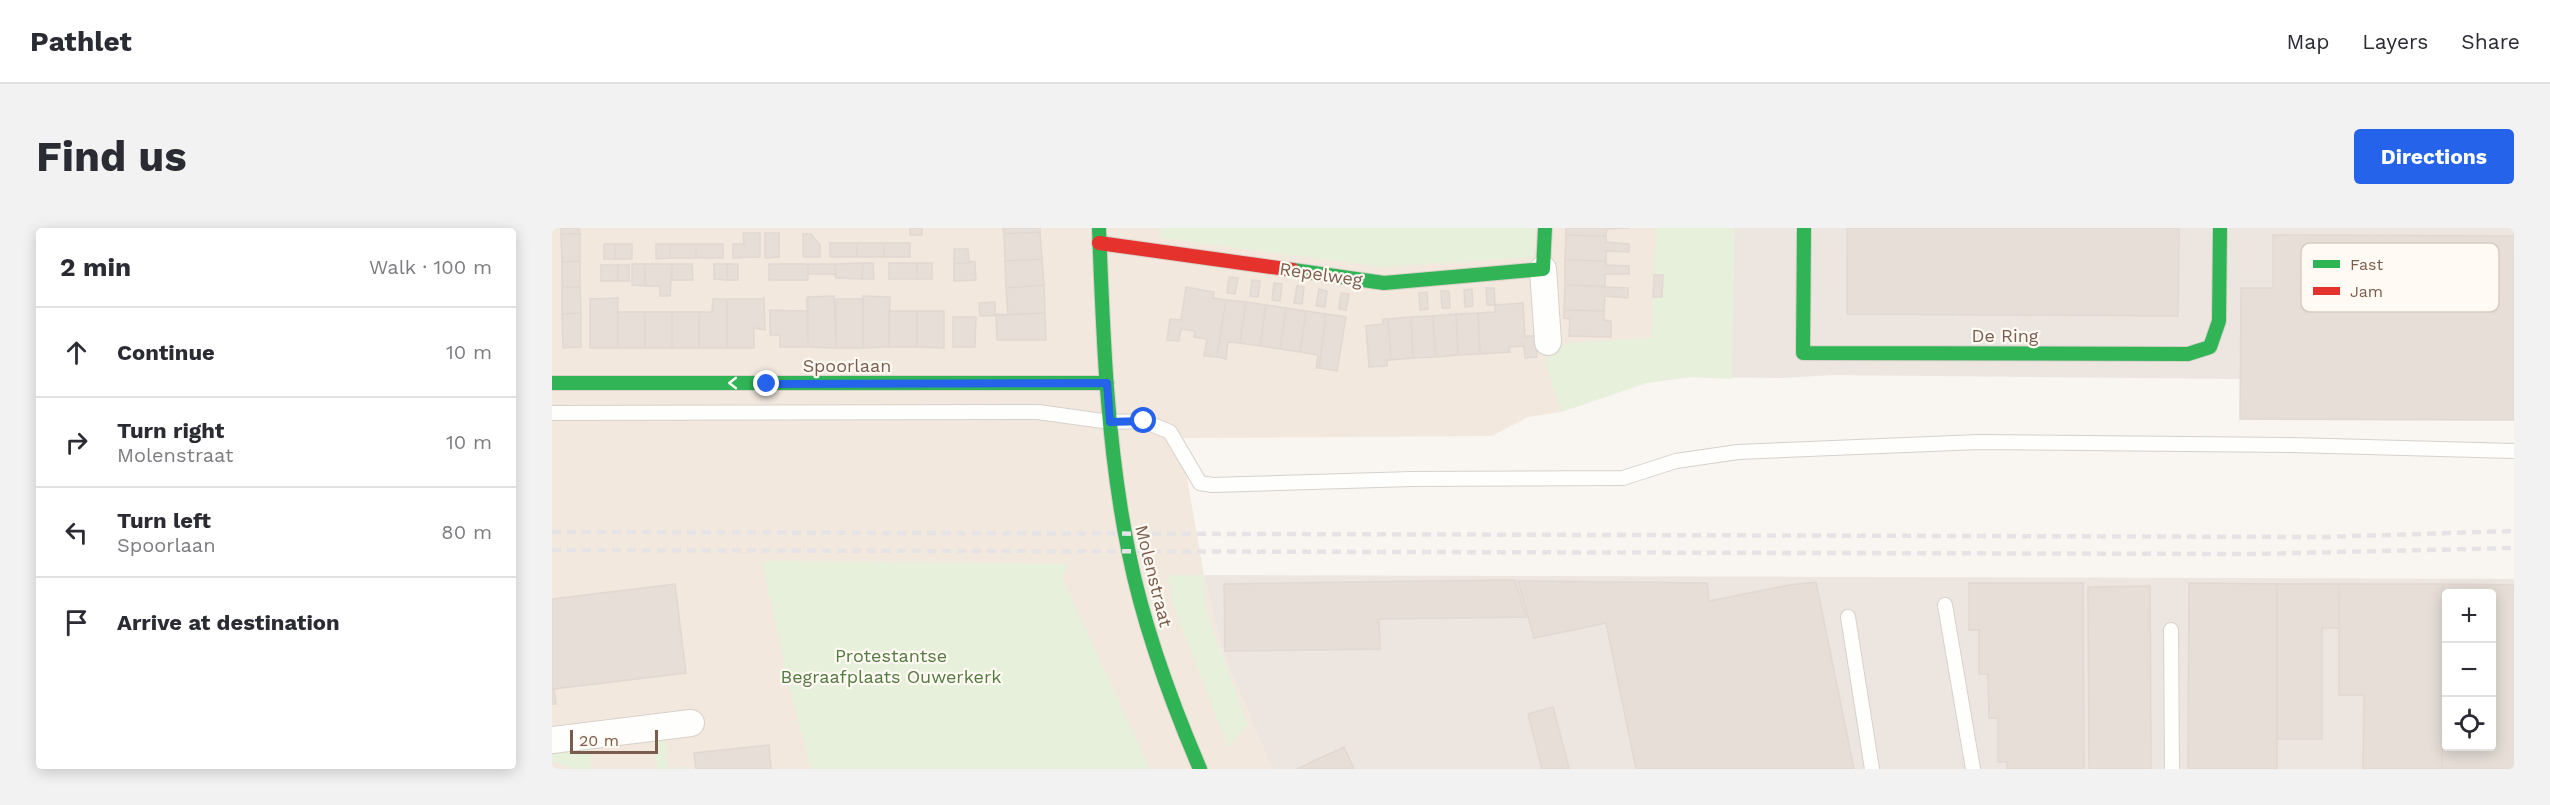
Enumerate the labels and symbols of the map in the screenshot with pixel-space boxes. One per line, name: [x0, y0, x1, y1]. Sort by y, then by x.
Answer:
legend: [2301, 243, 2499, 312]
text: Fast: [2350, 255, 2383, 274]
street label: Repelweg: [1278, 258, 1364, 290]
text: Jam: [2350, 282, 2383, 301]
street label: De Ring: [1972, 325, 2039, 346]
street label: Spoorlaan: [803, 355, 891, 376]
route end: [753, 370, 779, 396]
one-way arrow: [729, 377, 738, 389]
route start: [1130, 407, 1156, 433]
street label: Molenstraat: [1131, 523, 1177, 630]
park label: Protestantse Begraafplaats Ouwerkerk: [780, 645, 1002, 687]
scale bar: [570, 727, 658, 754]

